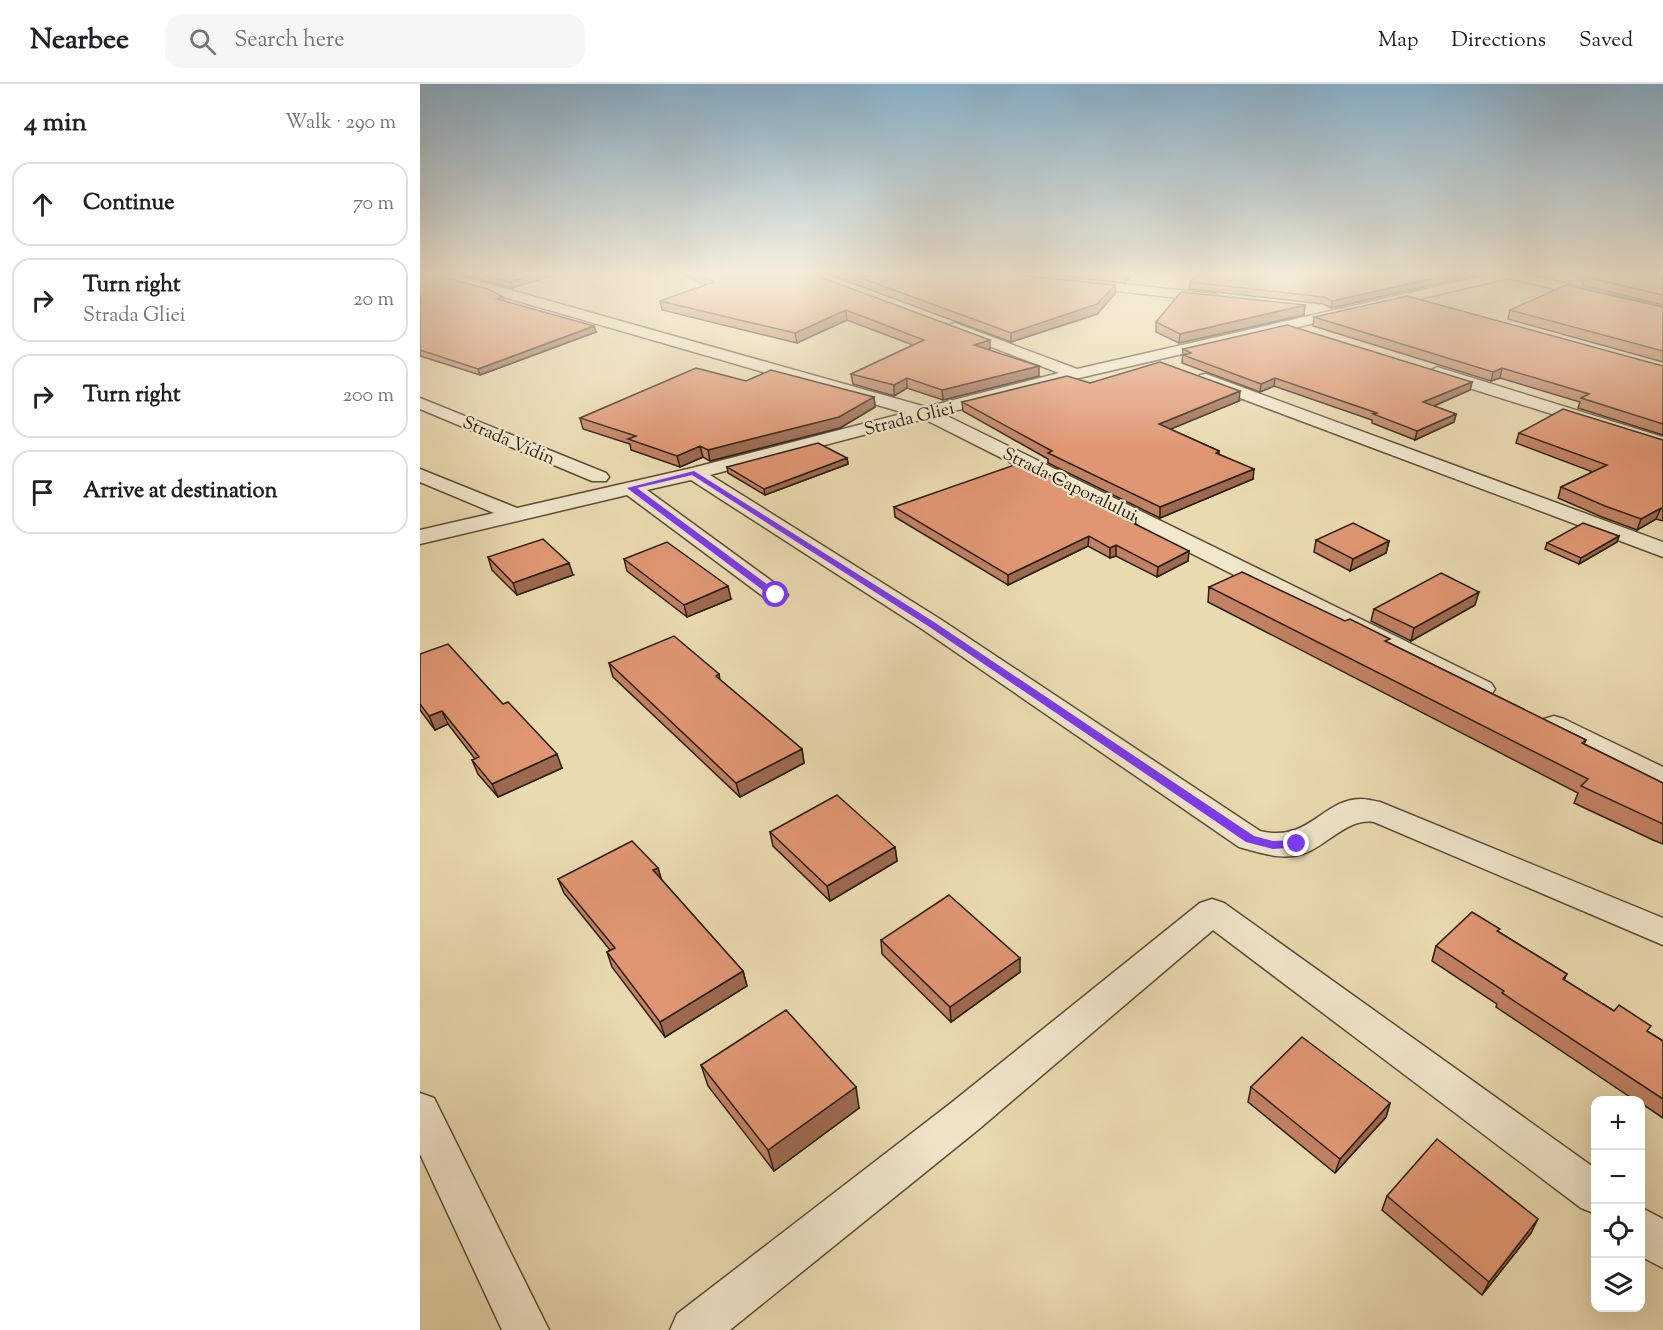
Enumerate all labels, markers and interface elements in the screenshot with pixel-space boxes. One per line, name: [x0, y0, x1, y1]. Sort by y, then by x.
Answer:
search box: [165, 14, 585, 68]
text: Nearbee: [30, 21, 129, 61]
icon: search: [186, 25, 219, 58]
text: Search here: [234, 25, 345, 57]
text: Map: [1378, 26, 1418, 56]
text: Directions: [1451, 26, 1546, 56]
text: Saved: [1579, 26, 1633, 56]
text: 4 min: [24, 105, 87, 142]
text: Walk · 290 m: [285, 109, 396, 138]
icon: ahead: [26, 188, 59, 221]
text: Continue: [83, 188, 174, 220]
text: 70 m: [353, 190, 394, 219]
text: Turn right: [83, 270, 180, 302]
icon: right: [26, 284, 59, 317]
text: 20 m: [353, 286, 394, 315]
text: Strada Gliei: [83, 302, 186, 331]
icon: right: [26, 380, 59, 413]
text: Turn right: [83, 380, 180, 412]
text: 200 m: [343, 382, 394, 411]
street label: Strada Gliei: [862, 396, 957, 444]
street label: Strada Vidin: [458, 411, 559, 473]
street label: Strada Caporalului: [997, 442, 1141, 530]
icon: arrive: [26, 476, 59, 509]
text: Arrive at destination: [83, 476, 278, 508]
route start: [762, 581, 788, 607]
route end: [1283, 830, 1309, 856]
map controls: [1591, 1096, 1645, 1312]
button: +: [1591, 1096, 1645, 1150]
button: −: [1591, 1150, 1645, 1204]
button: locate: [1591, 1204, 1645, 1258]
button: layers: [1591, 1258, 1645, 1312]

